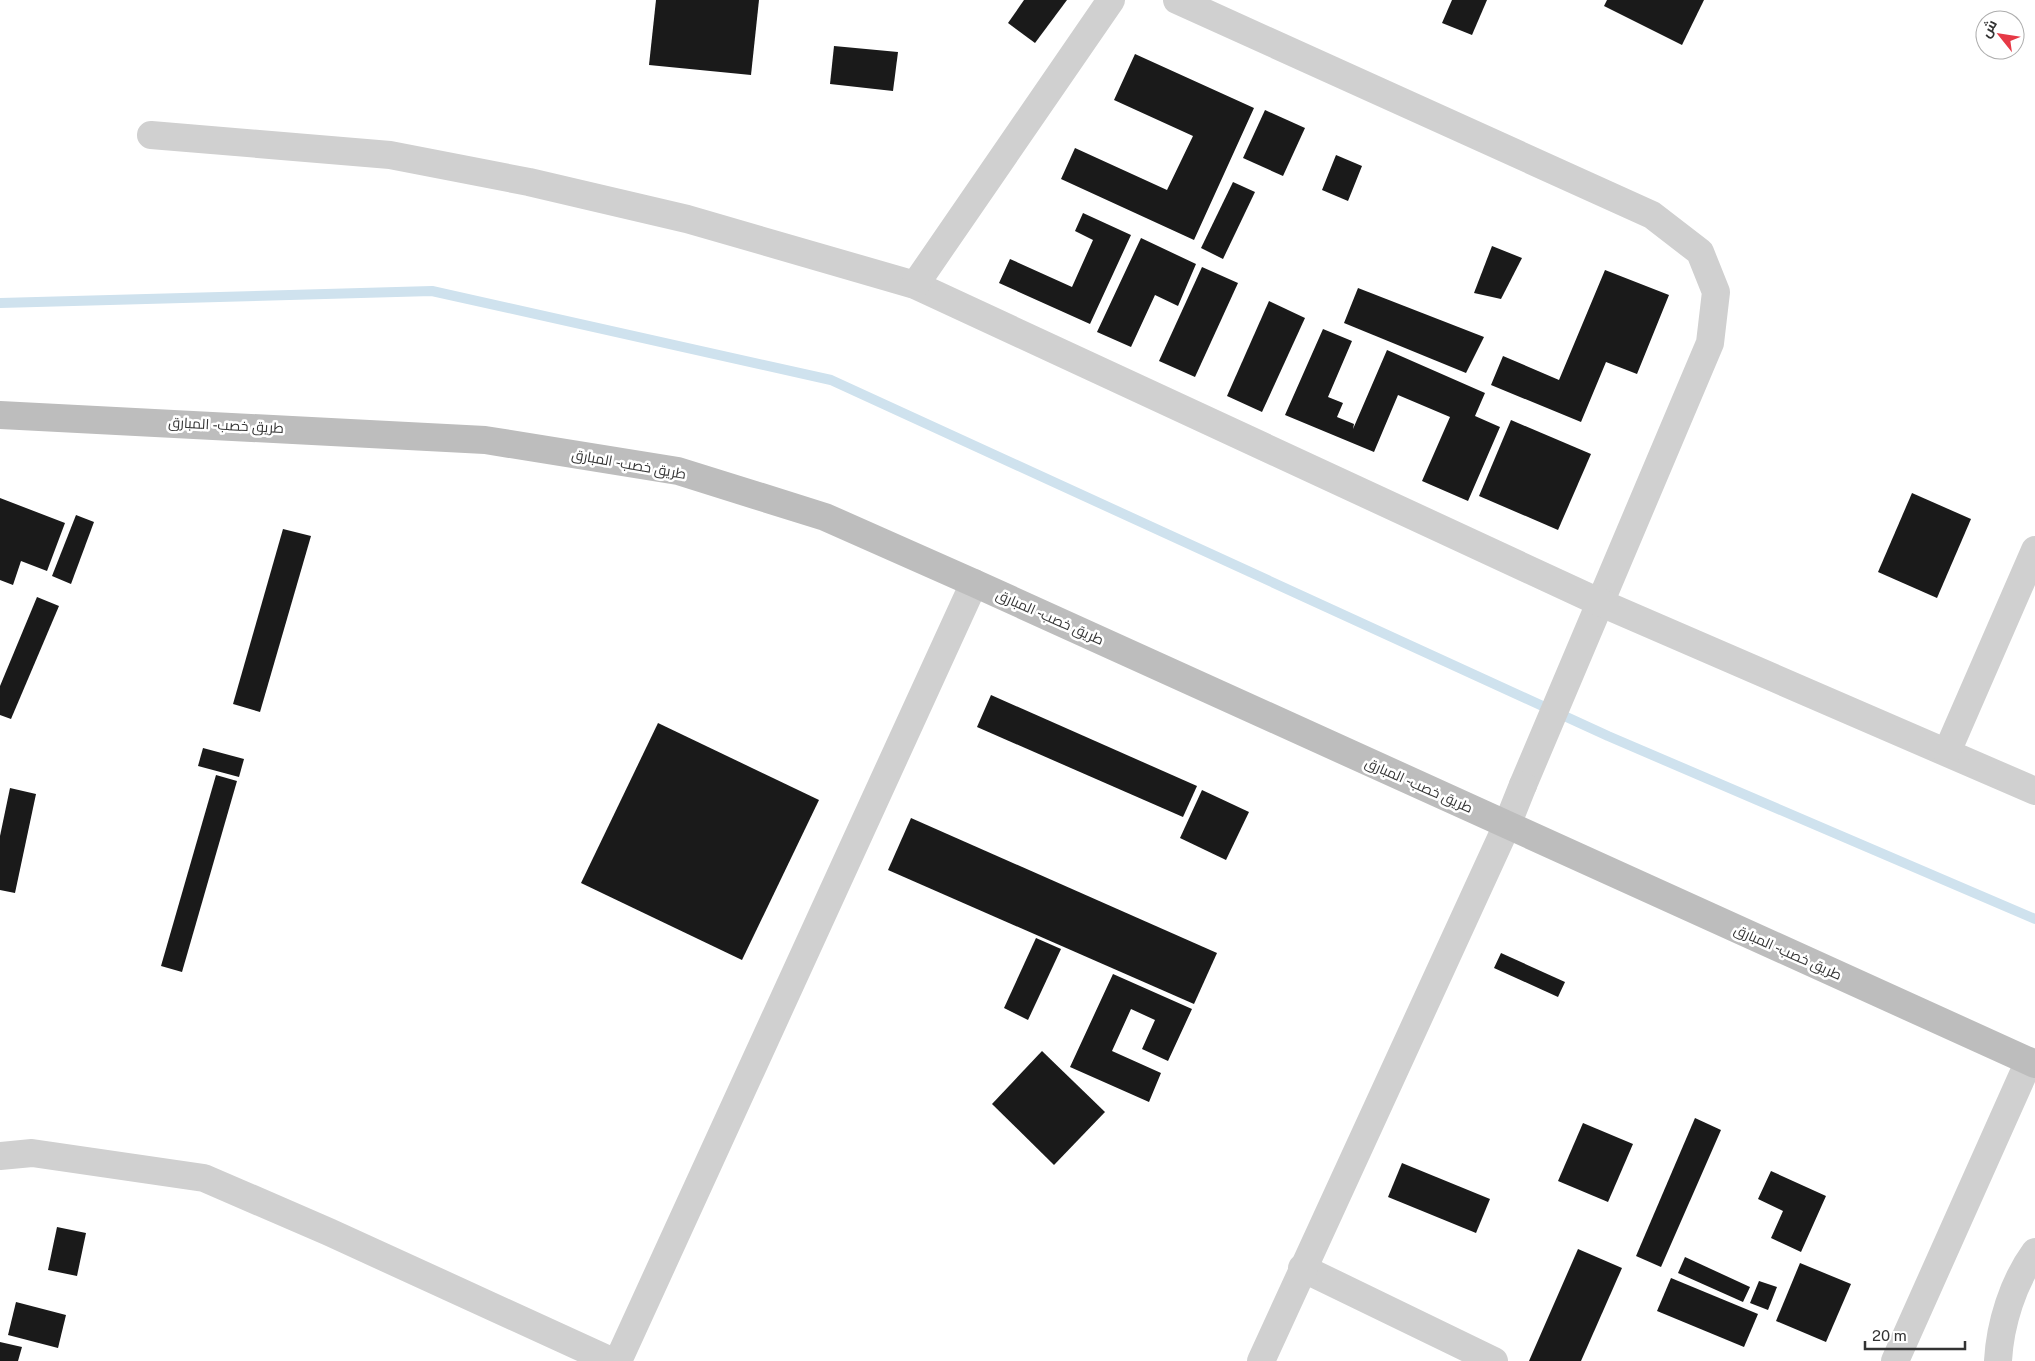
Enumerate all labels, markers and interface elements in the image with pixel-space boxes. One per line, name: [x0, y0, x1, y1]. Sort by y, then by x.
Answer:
north arrow: [1975, 10, 2025, 60]
text: ش: [1977, 17, 2001, 41]
street label: طريق خصب - المبارق: [168, 414, 284, 437]
street label: طريق خصب - المبارق: [570, 446, 687, 483]
street label: طريق خصب - المبارق: [993, 586, 1106, 649]
street label: طريق خصب - المبارق: [1362, 754, 1475, 817]
street label: طريق خصب - المبارق: [1731, 921, 1844, 984]
scale bar: [1865, 1318, 1965, 1350]
text: 20 m: [1872, 1327, 1907, 1344]

